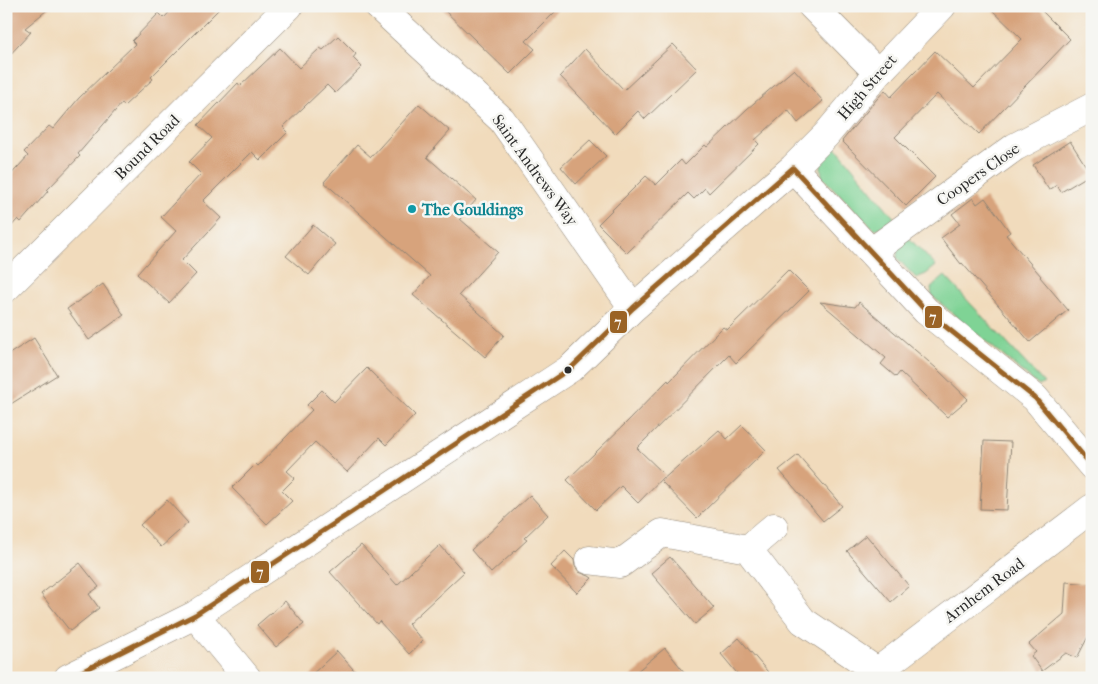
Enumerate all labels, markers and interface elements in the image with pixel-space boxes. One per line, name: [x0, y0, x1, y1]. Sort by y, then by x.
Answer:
street label: High Street: [833, 50, 901, 124]
street label: Bound Road: [110, 110, 184, 184]
street label: Saint Andrews Way: [488, 111, 582, 230]
street label: Coopers Close: [933, 138, 1023, 210]
place label: The Gouldings: [421, 200, 523, 220]
marker: The Gouldings: [406, 203, 418, 215]
line badge: 7: [924, 305, 943, 329]
text: 7: [929, 309, 937, 326]
line badge: 7: [609, 310, 628, 334]
text: 7: [614, 314, 622, 331]
unlabelled marker: [563, 365, 573, 375]
street label: Arnhem Road: [939, 553, 1028, 627]
line badge: 7: [250, 560, 270, 584]
text: 7: [256, 564, 264, 581]

